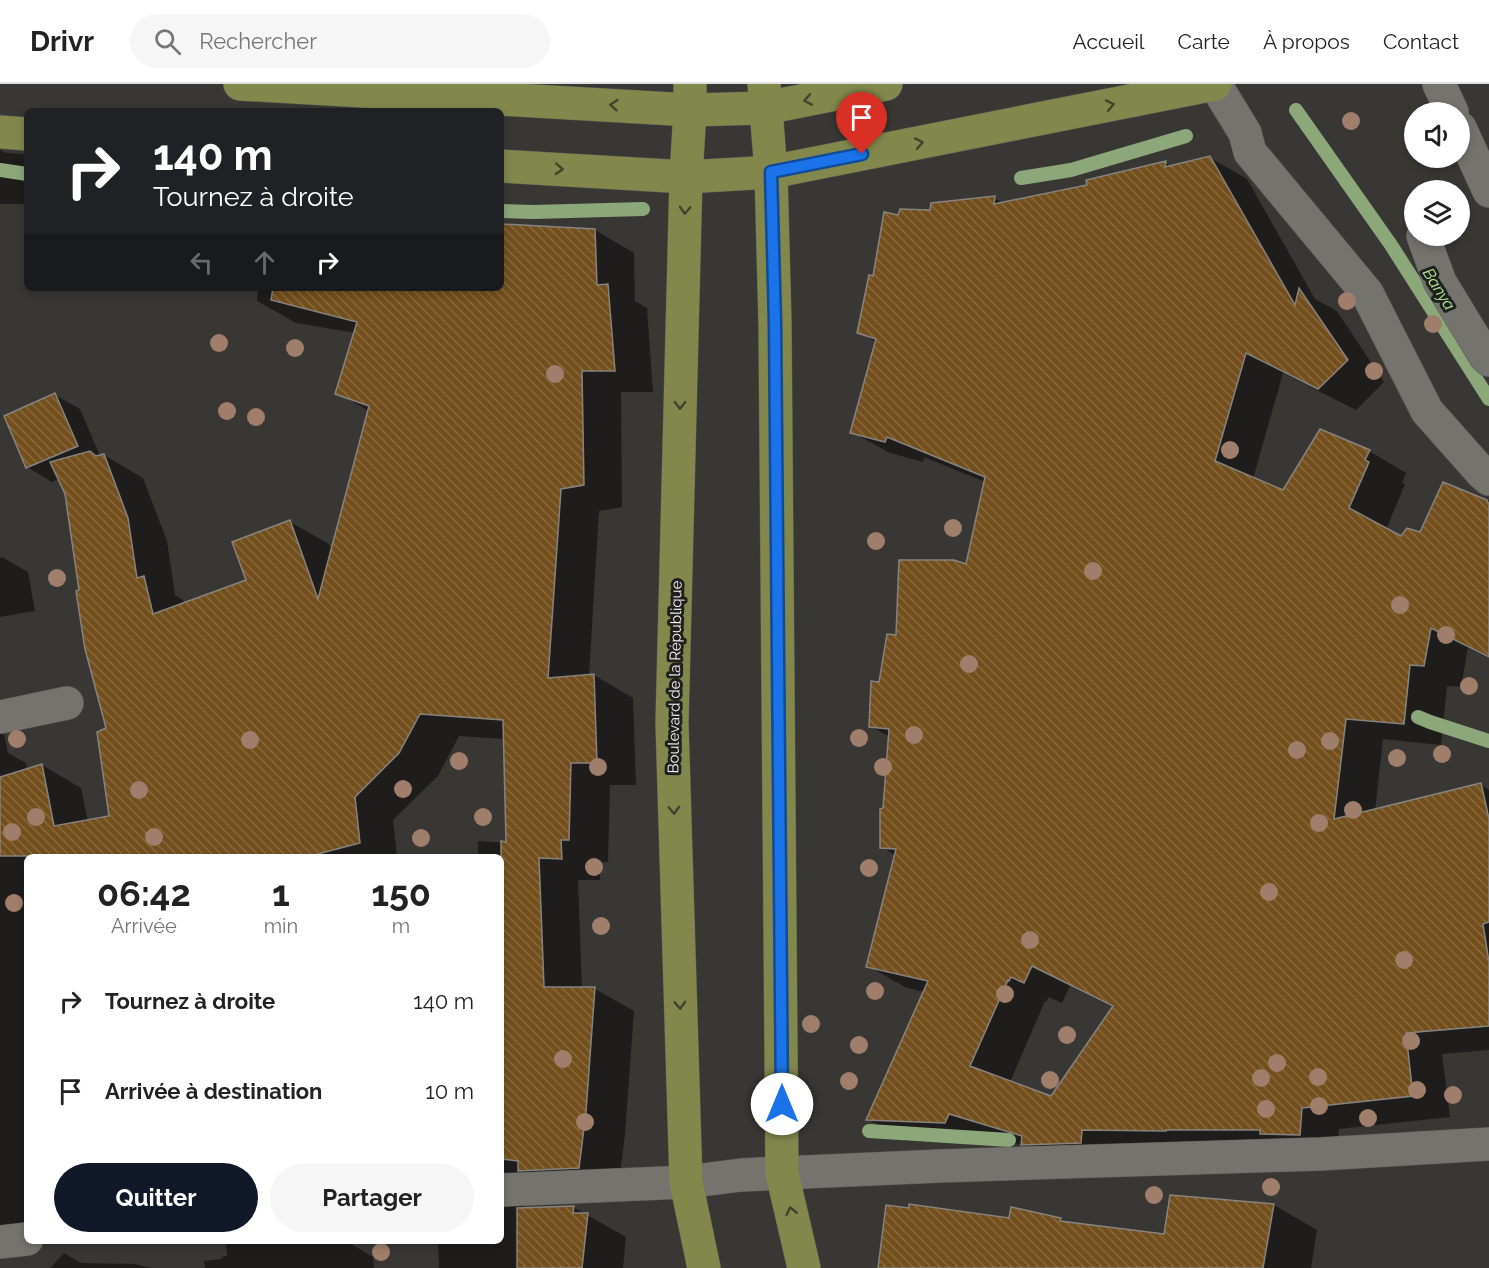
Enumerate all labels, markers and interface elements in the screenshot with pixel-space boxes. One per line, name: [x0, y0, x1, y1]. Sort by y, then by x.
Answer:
search box: [130, 14, 550, 68]
text: Drivr: [30, 25, 94, 58]
icon: search: [151, 25, 184, 58]
text: Rechercher: [199, 28, 317, 54]
text: Accueil: [1073, 29, 1145, 54]
text: Carte: [1178, 29, 1230, 54]
text: À propos: [1263, 29, 1350, 54]
text: Contact: [1383, 29, 1459, 54]
pin: [836, 92, 887, 154]
one-way arrow: [804, 93, 814, 106]
one-way arrow: [610, 99, 619, 112]
one-way arrow: [1105, 99, 1115, 112]
icon: arrive: [845, 101, 878, 134]
map controls: [1404, 102, 1470, 246]
button: sound: [1404, 102, 1470, 168]
text: 140 m: [153, 131, 273, 180]
icon: right: [54, 132, 132, 210]
one-way arrow: [914, 137, 924, 150]
one-way arrow: [555, 163, 564, 176]
button: layers: [1404, 180, 1470, 246]
text: Tournez à droite: [153, 181, 354, 212]
one-way arrow: [679, 206, 691, 215]
icon: left: [185, 246, 218, 279]
icon: ahead: [248, 246, 281, 279]
icon: right: [311, 246, 344, 279]
water label: Banya: [1419, 265, 1459, 314]
one-way arrow: [674, 400, 686, 409]
street label: Boulevard de la République: [664, 580, 686, 774]
one-way arrow: [668, 805, 681, 814]
text: 06:42: [97, 872, 191, 914]
text: 1: [272, 872, 290, 914]
text: 150: [371, 872, 431, 914]
text: Arrivée: [111, 914, 177, 938]
text: min: [264, 914, 298, 938]
text: m: [392, 914, 410, 938]
icon: right: [54, 985, 87, 1018]
text: Tournez à droite: [105, 988, 275, 1014]
text: 140 m: [413, 988, 474, 1014]
one-way arrow: [674, 1000, 687, 1009]
position arrow: [750, 1072, 814, 1136]
icon: arrive: [54, 1075, 87, 1108]
text: Arrivée à destination: [105, 1078, 322, 1104]
text: 10 m: [425, 1078, 474, 1104]
button: Quitter: [54, 1163, 258, 1232]
button: Partager: [270, 1163, 474, 1232]
one-way arrow: [785, 1206, 798, 1216]

